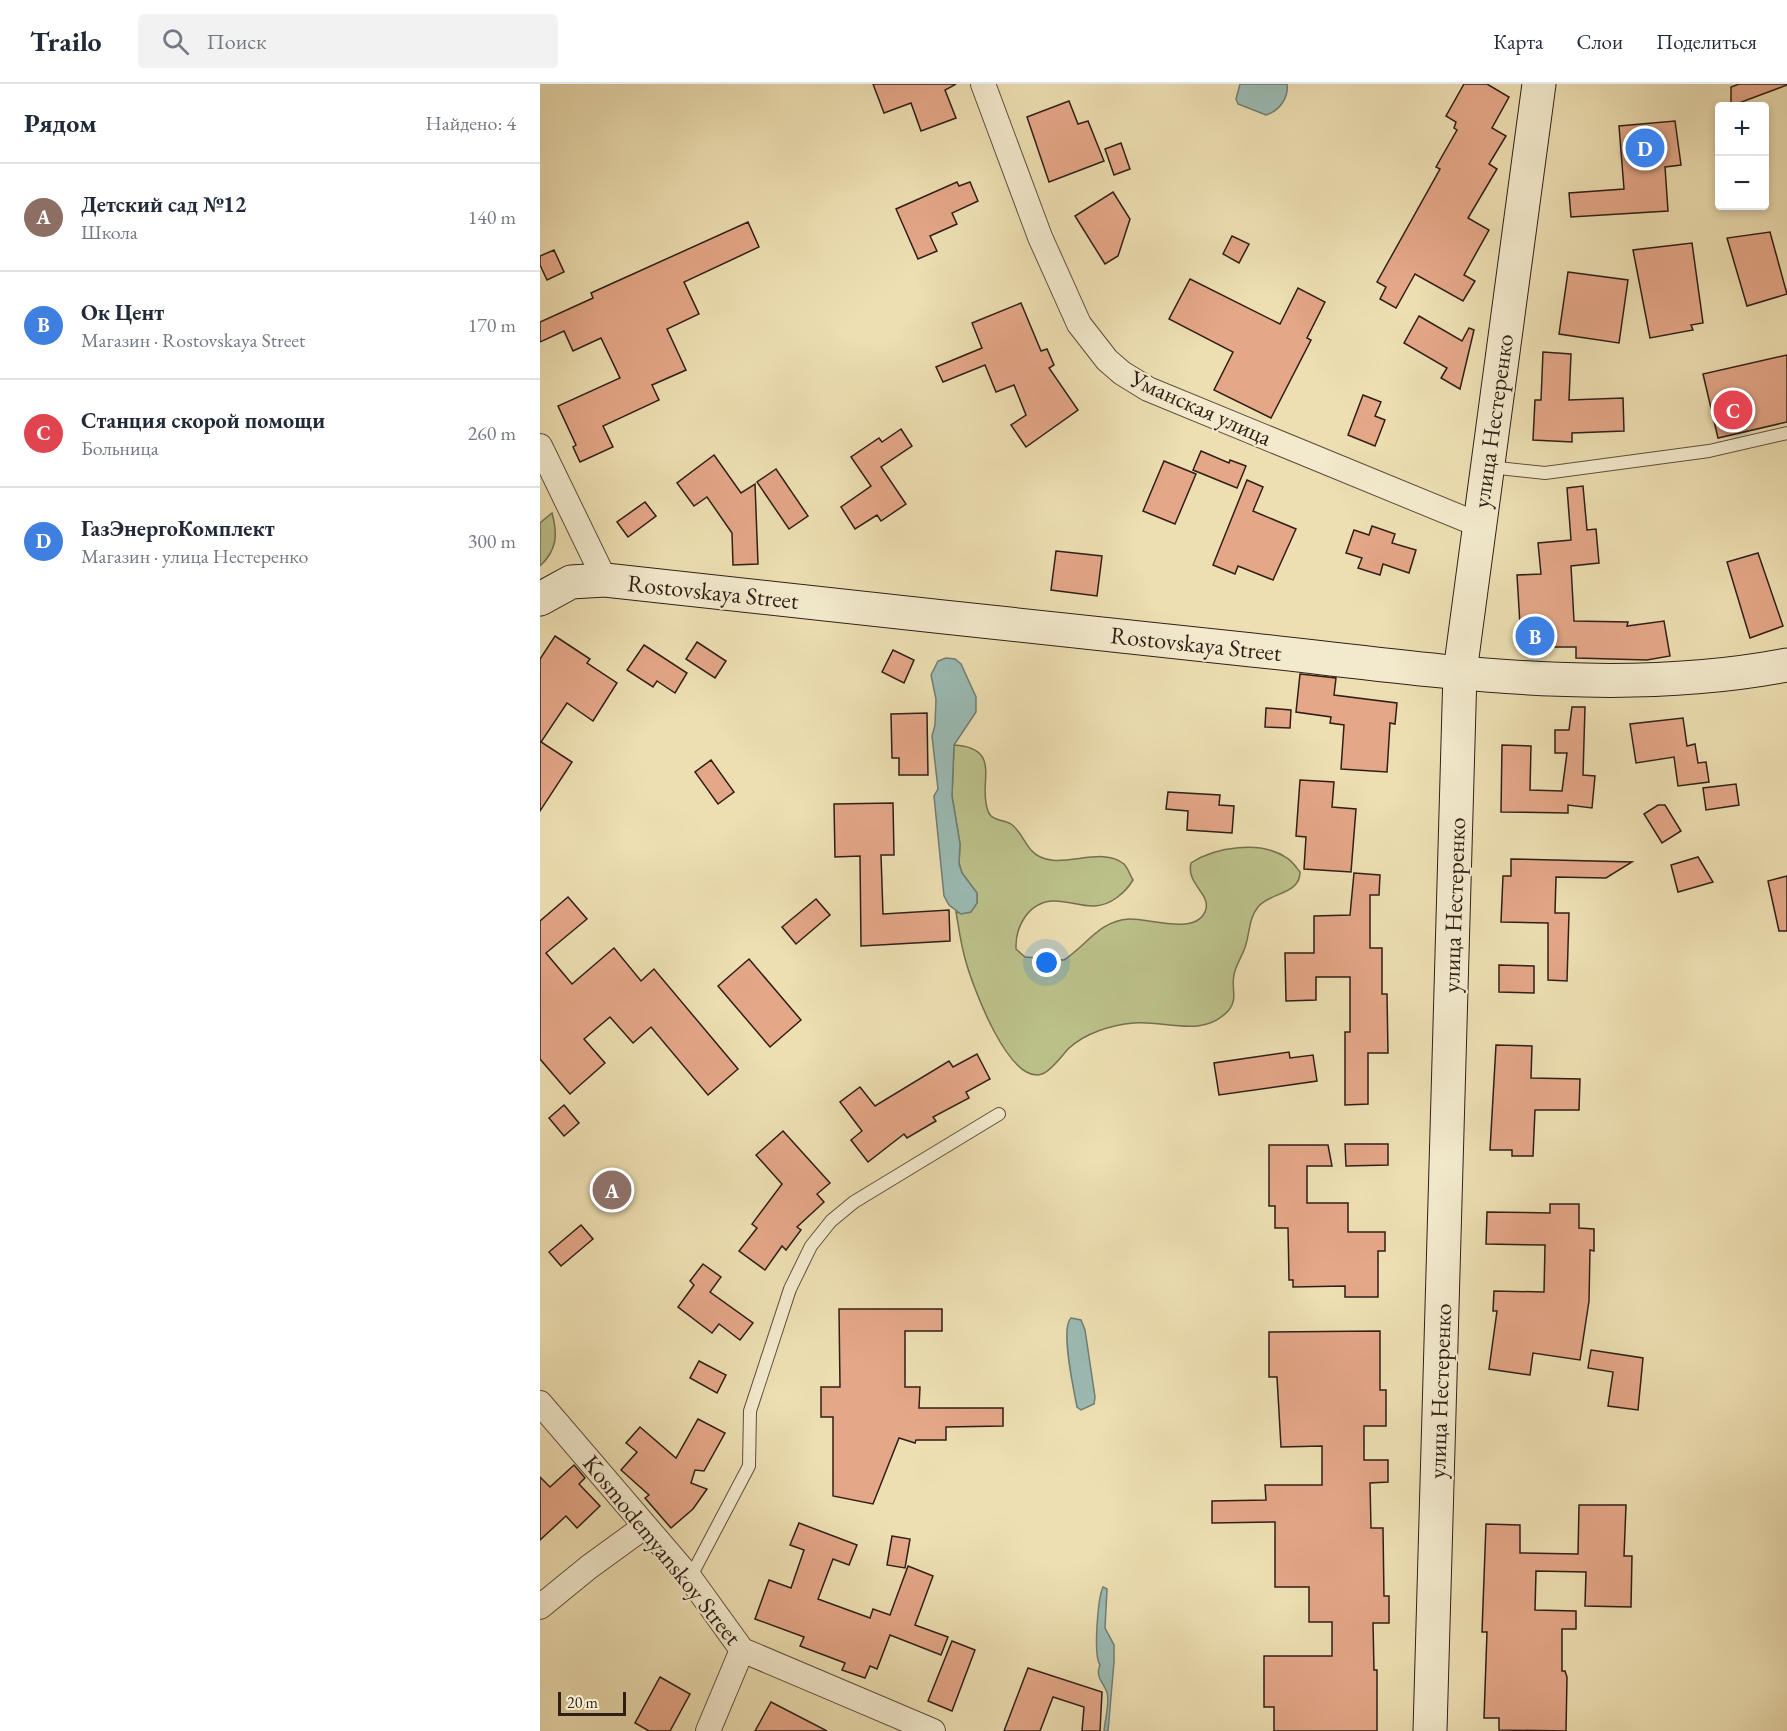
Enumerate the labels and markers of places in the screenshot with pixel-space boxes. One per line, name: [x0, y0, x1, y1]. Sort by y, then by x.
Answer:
pin: D: [1626, 126, 1664, 170]
pin: C: [1714, 388, 1752, 432]
pin: B: [1516, 614, 1554, 658]
pin: A: [592, 1168, 632, 1212]

